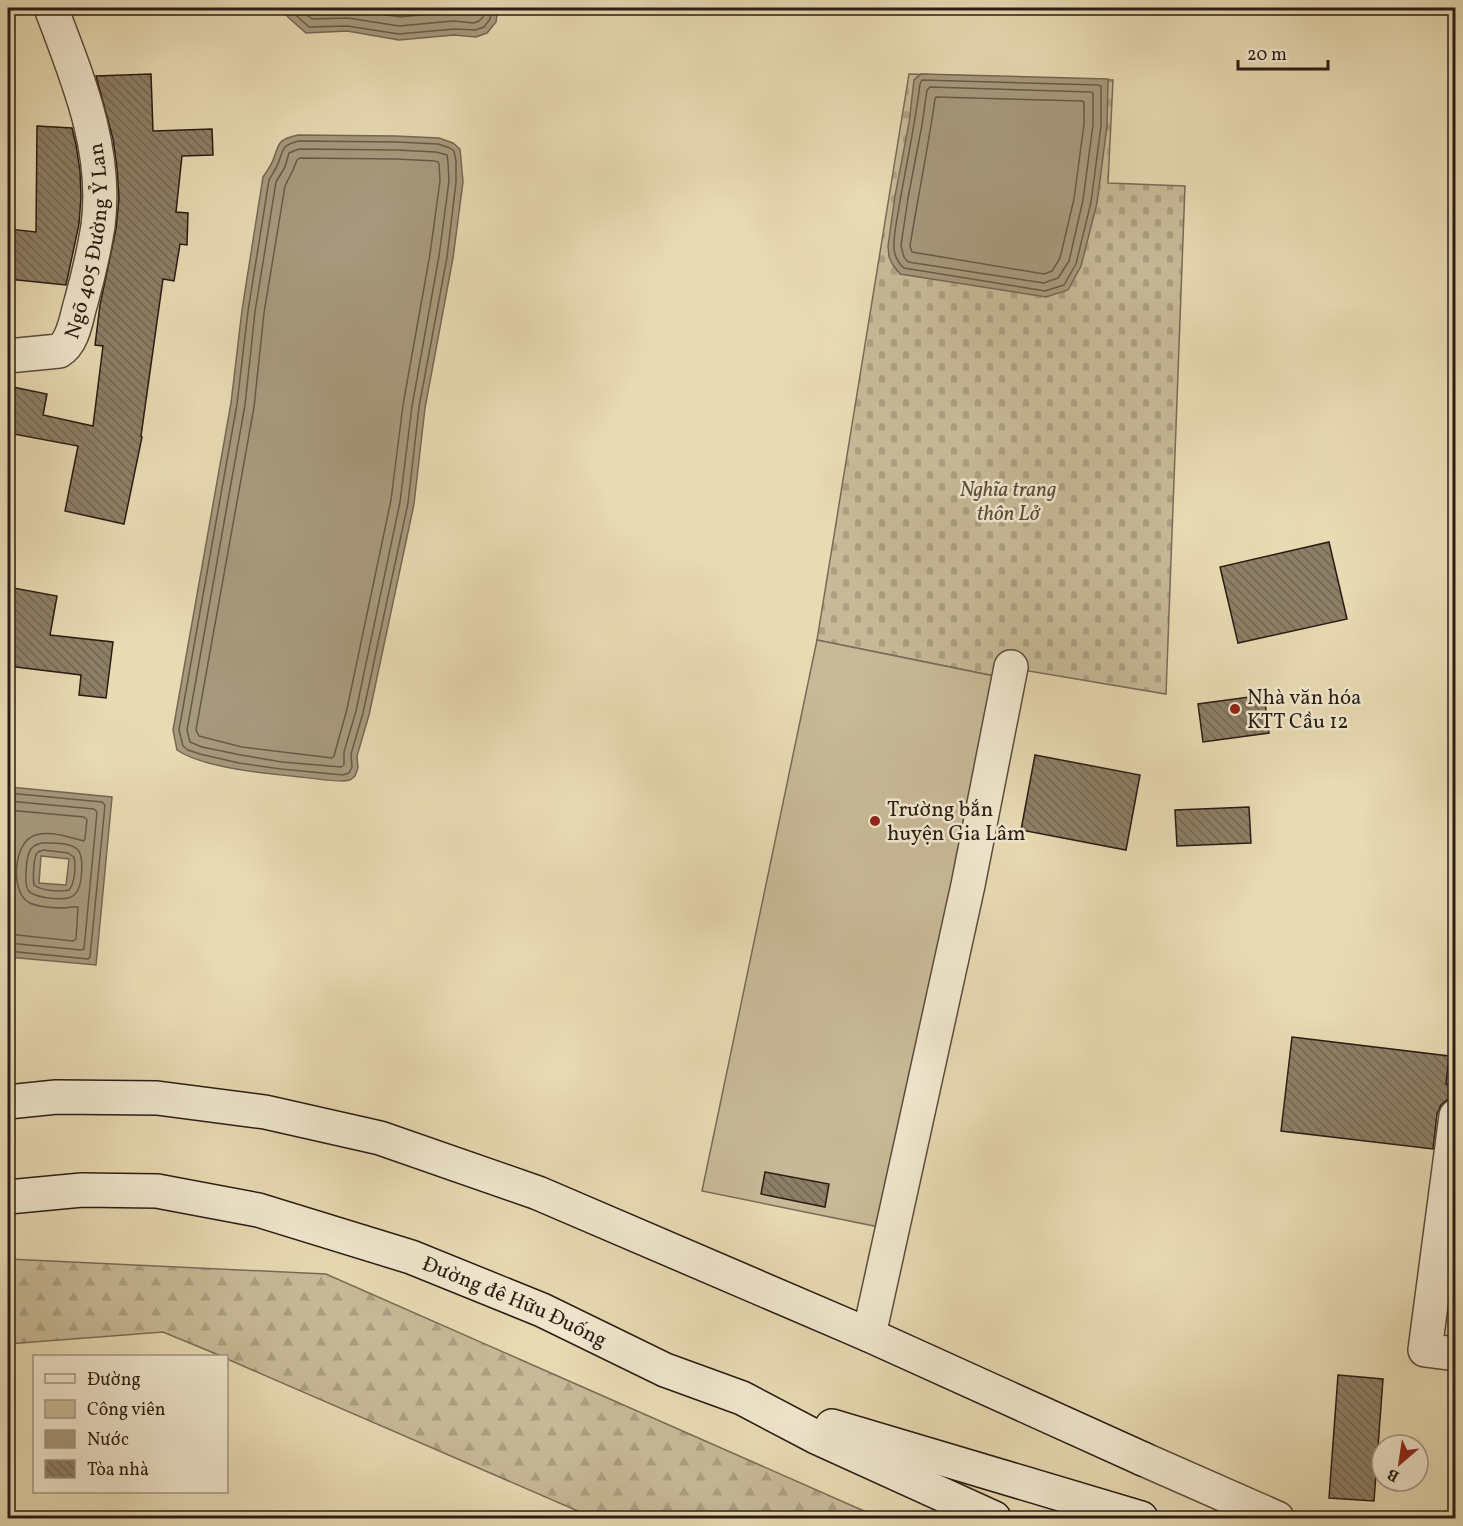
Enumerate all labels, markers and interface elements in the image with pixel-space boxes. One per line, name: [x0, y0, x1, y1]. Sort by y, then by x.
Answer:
scale bar: [1238, 33, 1328, 71]
text: 20 m: [1247, 43, 1287, 68]
street label: Ngõ 405 Đường Ỷ Lan: [58, 141, 116, 343]
park label: Nghĩa trang thôn Lở: [960, 476, 1056, 529]
place label: Nhà văn hóa KTT Cầu 12: [1247, 684, 1362, 737]
marker: Nhà văn hóa KTT Cầu 12: [1228, 702, 1242, 716]
place label: Trường bắn huyện Gia Lâm: [887, 796, 1026, 849]
marker: Trường bắn huyện Gia Lâm: [868, 814, 882, 828]
street label: Đường đê Hữu Đuống: [417, 1250, 611, 1355]
legend: [33, 1355, 228, 1493]
text: Đường: [87, 1368, 141, 1393]
text: Công viên: [87, 1398, 166, 1423]
text: Nước: [87, 1428, 129, 1453]
north arrow: [1370, 1433, 1430, 1493]
text: Tòa nhà: [87, 1458, 149, 1483]
text: B: [1383, 1462, 1404, 1487]

